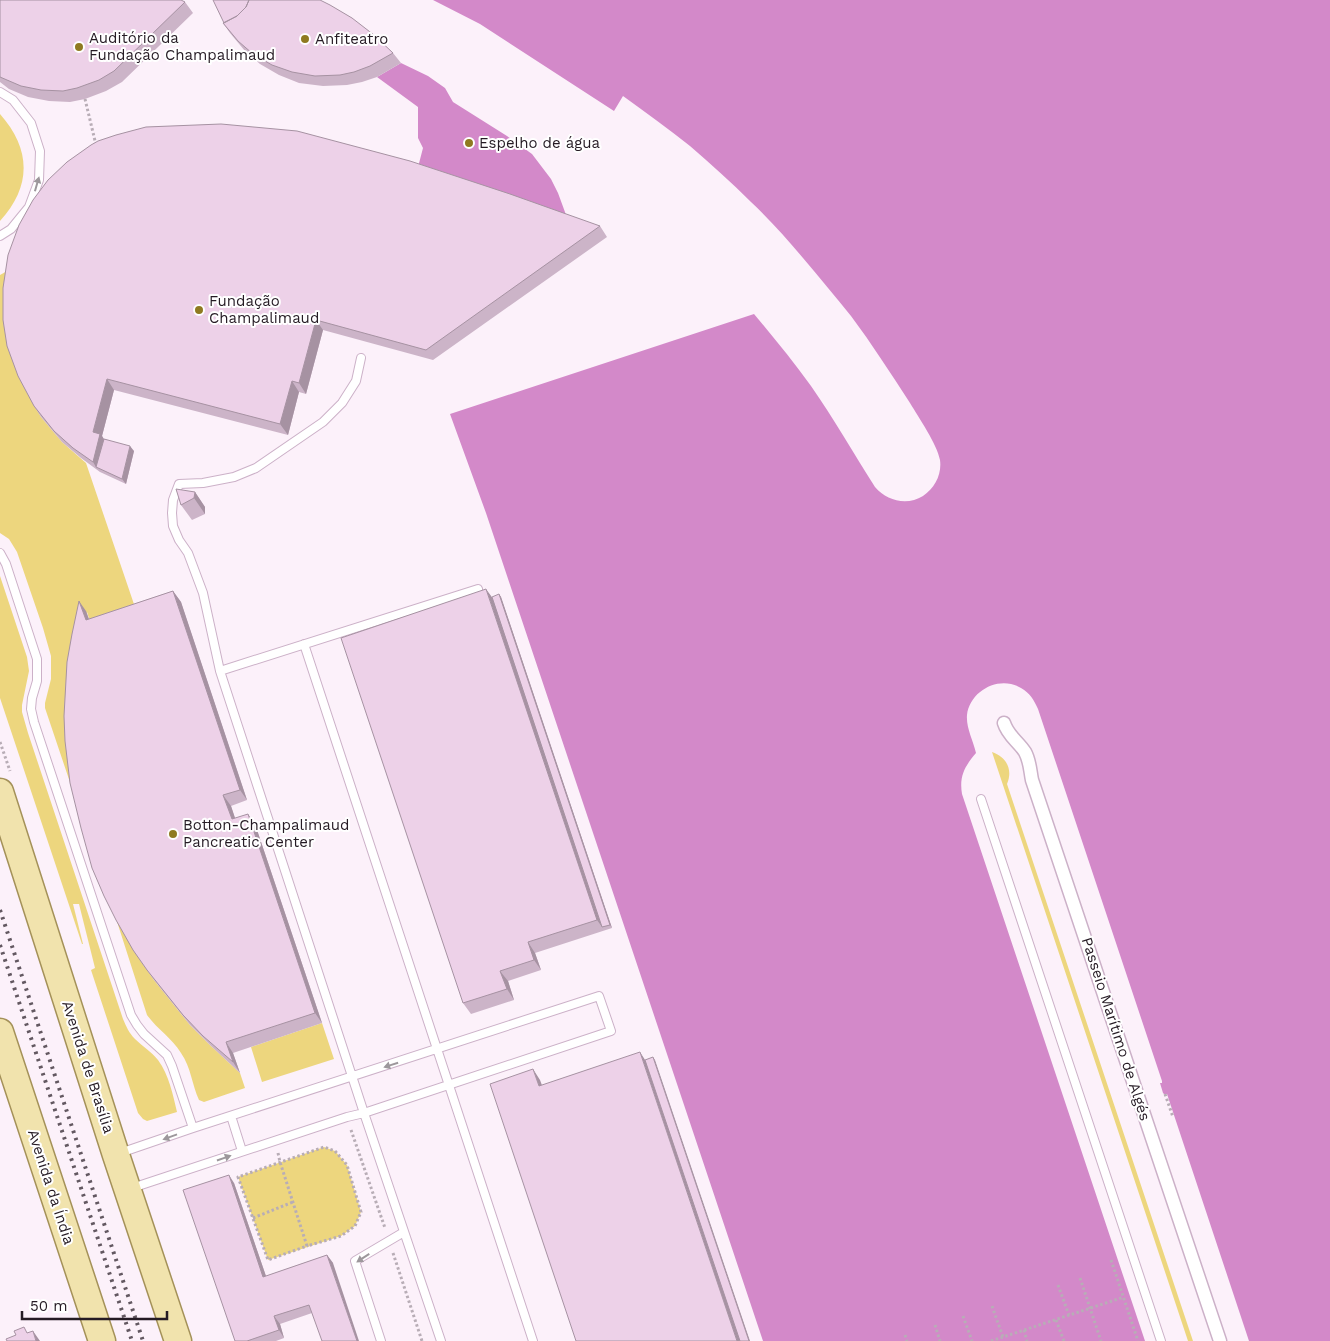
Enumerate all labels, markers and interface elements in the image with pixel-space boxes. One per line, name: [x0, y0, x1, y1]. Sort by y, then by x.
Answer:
place label: Auditório da Fundação Champalimaud: [89, 29, 275, 64]
place label: Anfiteatro: [315, 30, 388, 48]
marker: Anfiteatro: [299, 33, 311, 45]
marker: Auditório da Fundação Champalimaud: [73, 41, 85, 53]
place label: Espelho de água: [479, 134, 600, 152]
marker: Espelho de água: [463, 137, 475, 149]
one-way arrow: [33, 176, 41, 191]
place label: Fundação Champalimaud: [209, 292, 319, 327]
marker: Fundação Champalimaud: [193, 304, 205, 316]
place label: Botton-Champalimaud Pancreatic Center: [183, 816, 350, 851]
marker: Botton-Champalimaud Pancreatic Center: [167, 828, 179, 840]
street label: Passeio Marítimo de Algés: [1078, 935, 1154, 1123]
street label: Avenida de Brasília: [58, 999, 118, 1136]
one-way arrow: [383, 1061, 398, 1069]
street label: Avenida da Índia: [24, 1127, 78, 1247]
one-way arrow: [162, 1133, 177, 1141]
one-way arrow: [216, 1154, 231, 1161]
one-way arrow: [356, 1253, 370, 1262]
scale bar: [22, 1288, 168, 1320]
text: 50 m: [30, 1297, 67, 1315]

